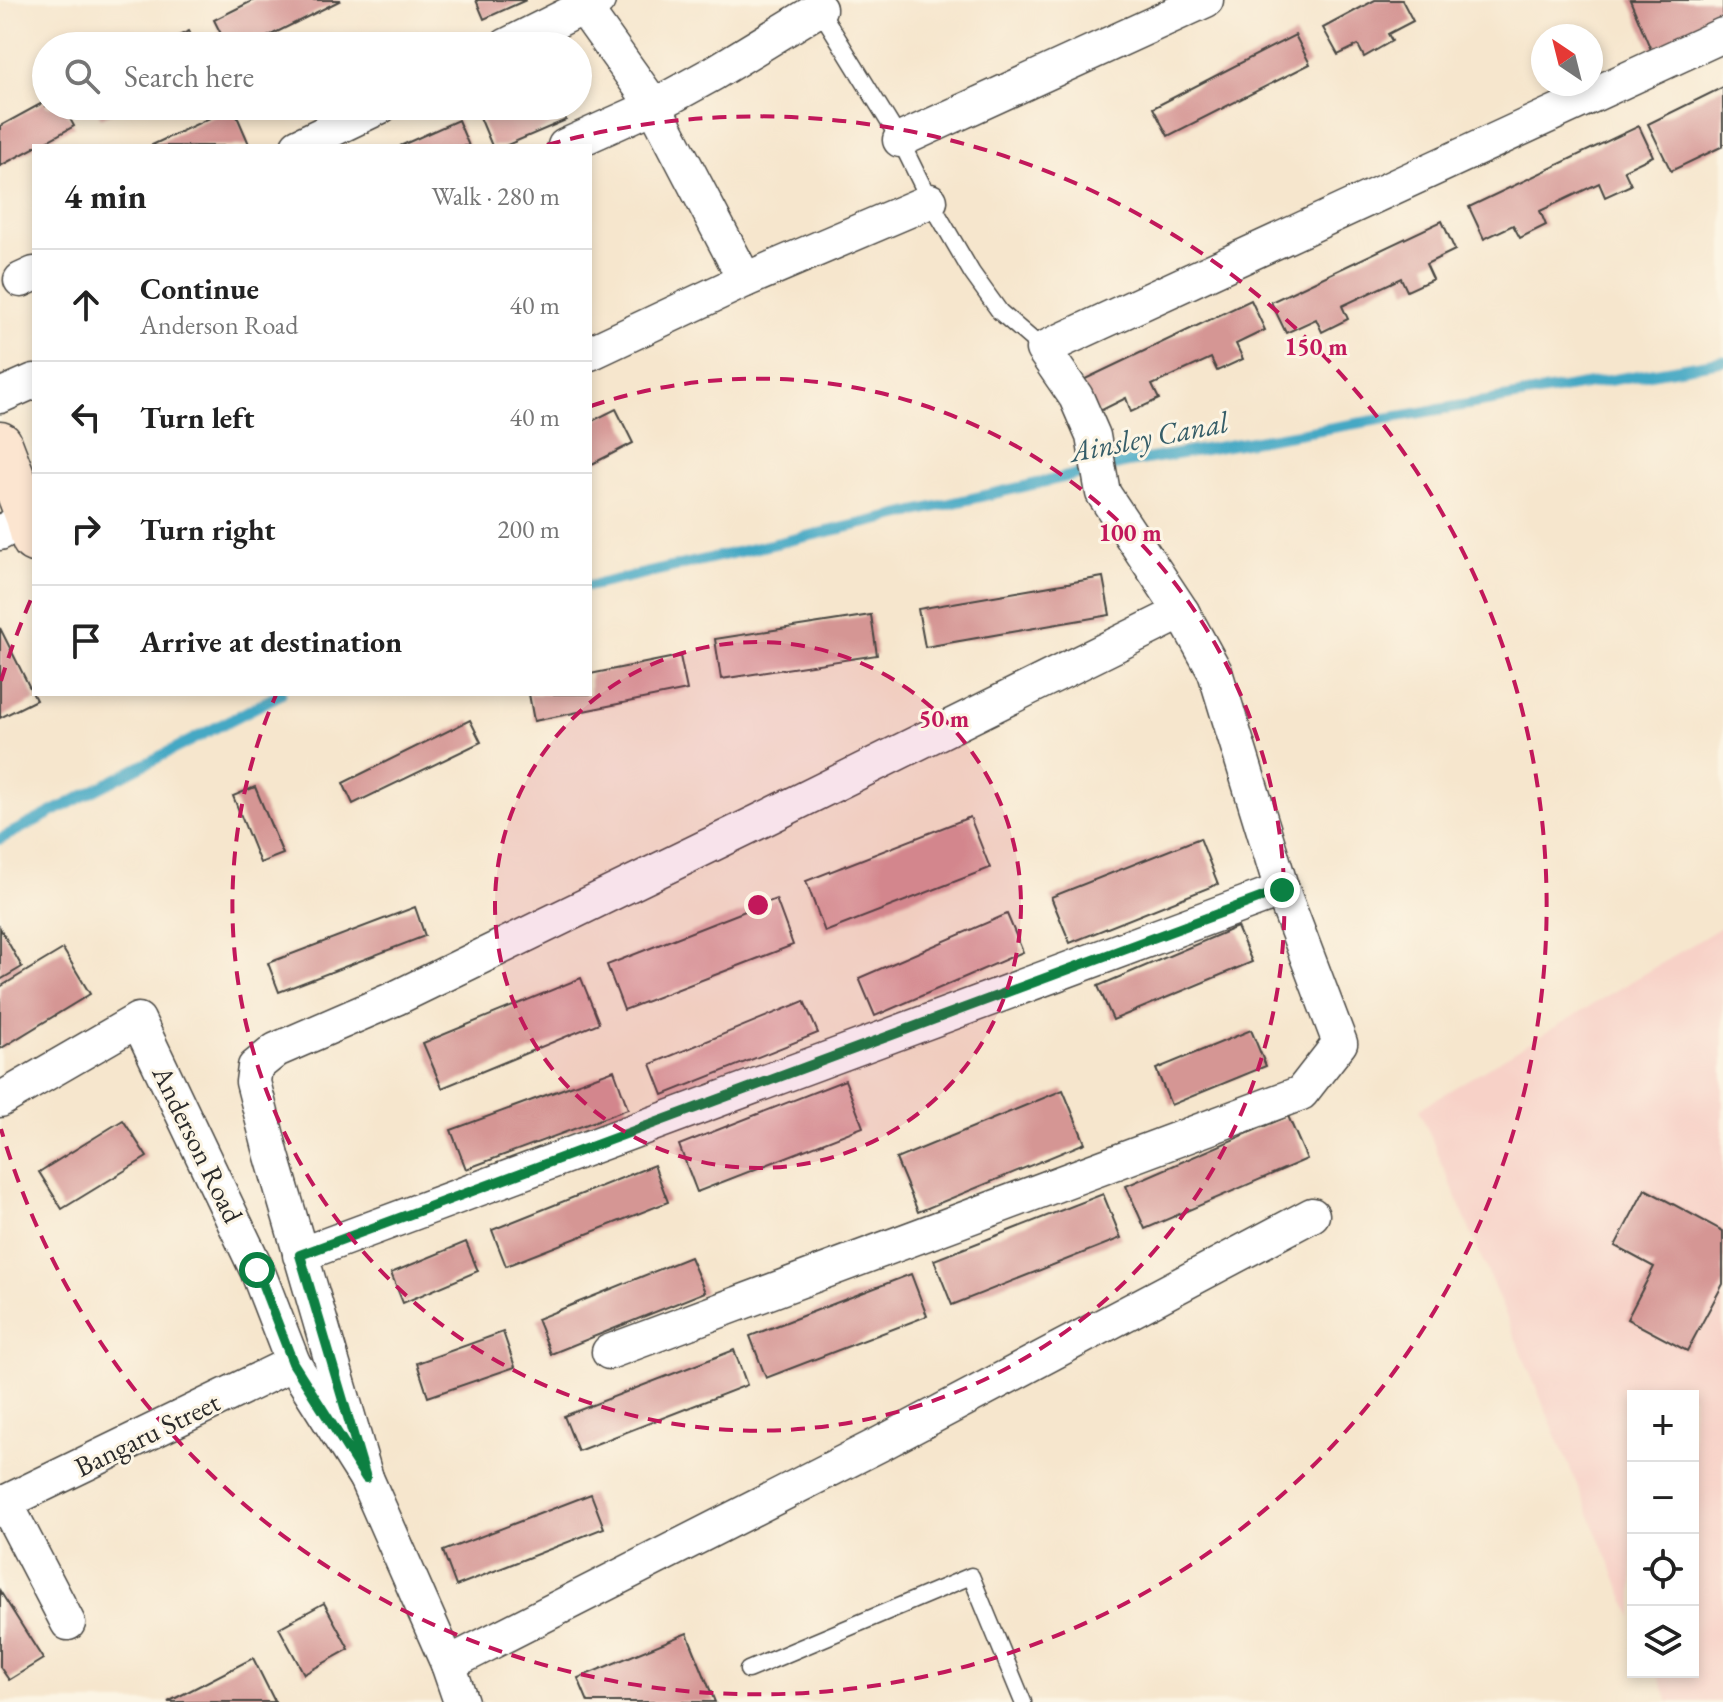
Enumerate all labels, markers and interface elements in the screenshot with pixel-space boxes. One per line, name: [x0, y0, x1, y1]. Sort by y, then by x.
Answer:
north arrow: [1531, 24, 1603, 96]
search box: [32, 32, 592, 120]
icon: search: [60, 54, 104, 98]
text: Search here: [124, 57, 254, 96]
text: 4 min: [64, 174, 147, 218]
text: Walk · 280 m: [432, 179, 560, 213]
text: Continue: [140, 269, 259, 308]
icon: ahead: [64, 283, 108, 327]
text: 40 m: [510, 288, 560, 322]
text: Anderson Road: [140, 308, 298, 342]
text: 150 m: [1284, 331, 1348, 362]
icon: left: [64, 395, 108, 439]
text: Turn left: [140, 398, 254, 437]
text: 40 m: [510, 400, 560, 434]
water label: Ainsley Canal: [1065, 402, 1233, 471]
icon: right: [64, 507, 108, 551]
text: Turn right: [140, 510, 276, 549]
text: 200 m: [497, 512, 560, 546]
text: 100 m: [1098, 517, 1162, 548]
icon: arrive: [64, 619, 108, 663]
text: Arrive at destination: [140, 622, 402, 661]
text: 50 m: [919, 703, 969, 734]
route end: [1264, 872, 1300, 908]
centre of rings: [744, 891, 772, 919]
street label: Anderson Road: [144, 1059, 252, 1229]
route start: [239, 1252, 275, 1288]
street label: Bangaru Street: [69, 1383, 226, 1485]
map controls: [1627, 1390, 1699, 1678]
button: +: [1627, 1390, 1699, 1462]
button: −: [1627, 1462, 1699, 1534]
button: locate: [1627, 1534, 1699, 1606]
button: layers: [1627, 1606, 1699, 1678]

